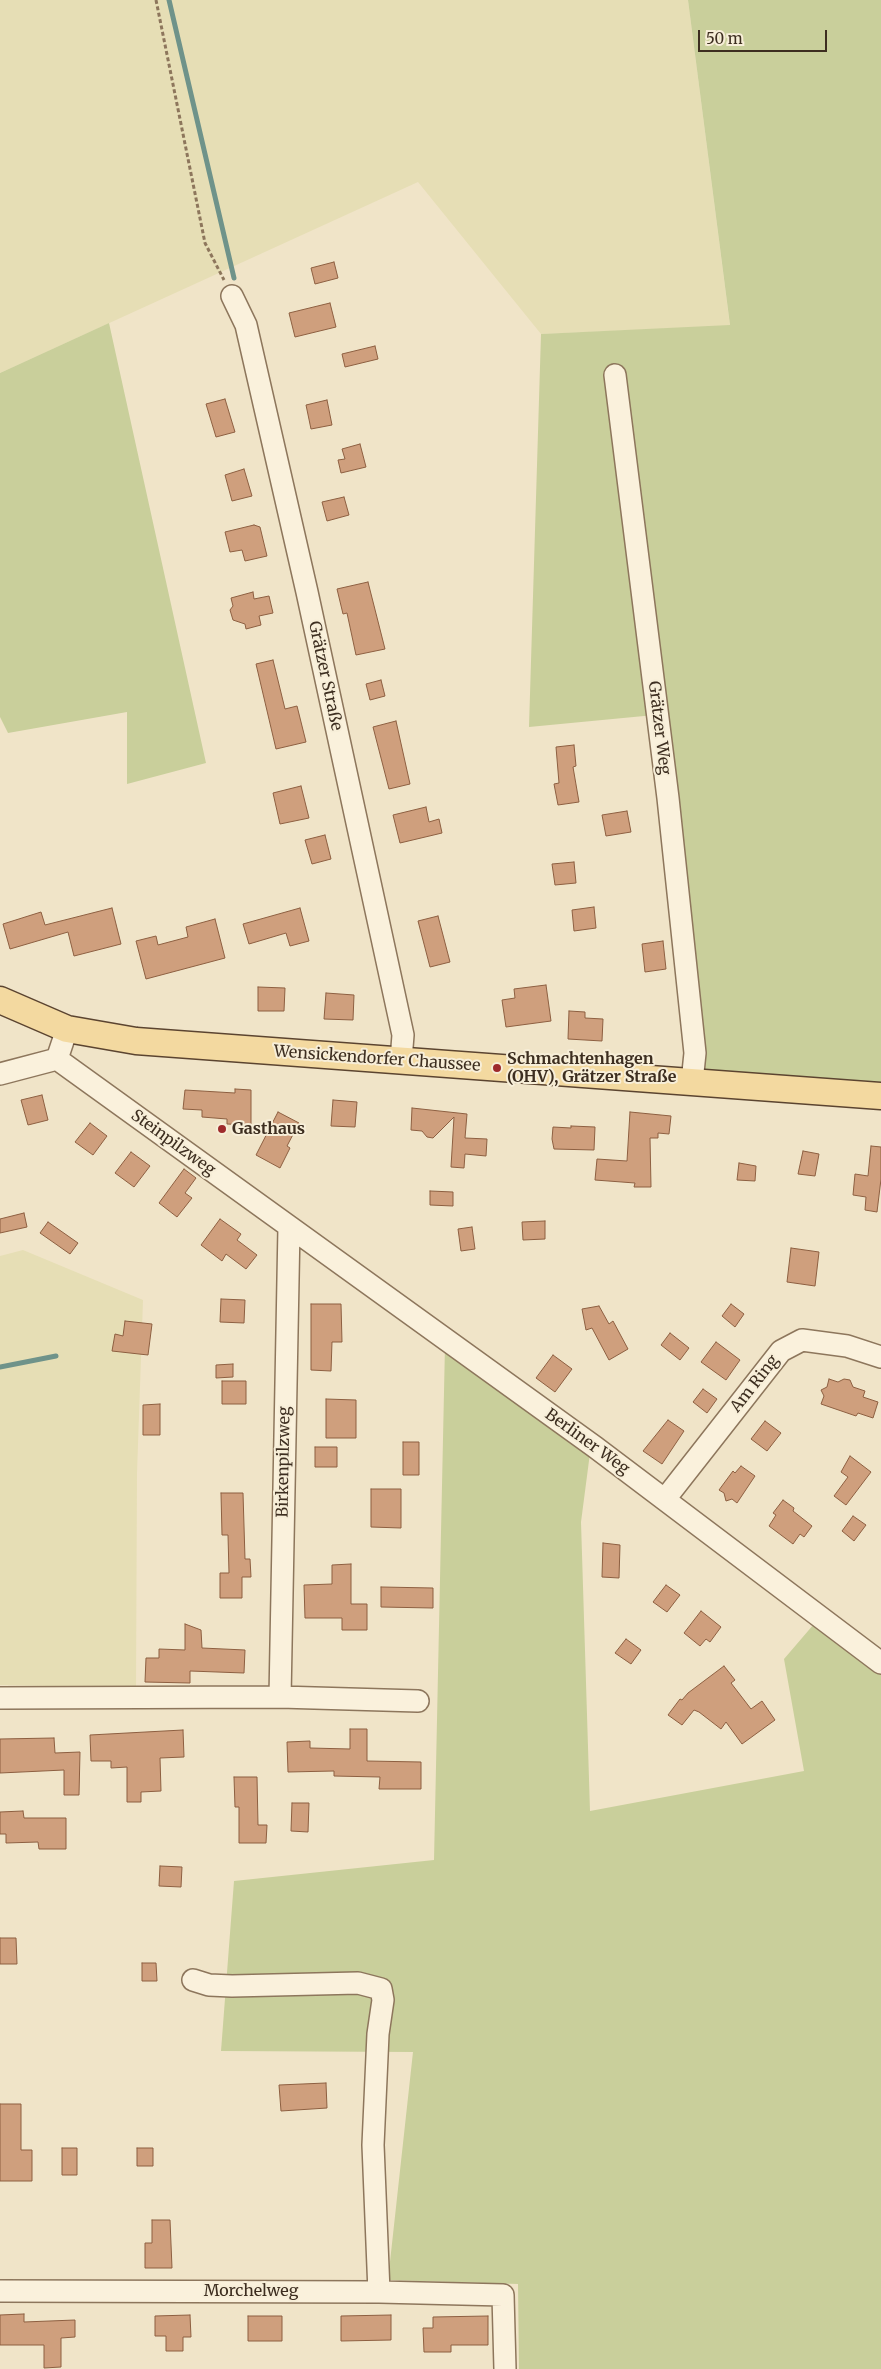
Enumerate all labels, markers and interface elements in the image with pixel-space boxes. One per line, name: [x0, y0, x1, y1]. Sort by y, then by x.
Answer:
scale bar: [701, 20, 830, 52]
text: 50 m: [706, 29, 743, 48]
street label: Grätzer Straße: [304, 620, 346, 732]
street label: Grätzer Weg: [644, 680, 674, 776]
street label: Wensickendorfer Chaussee: [273, 1042, 481, 1076]
place label: Schmachtenhagen (OHV), Grätzer Straße: [507, 1049, 677, 1087]
marker: Schmachtenhagen (OHV), Grätzer Straße: [491, 1062, 503, 1074]
street label: Steinpilzweg: [127, 1106, 219, 1180]
place label: Gasthaus: [232, 1119, 305, 1139]
marker: Gasthaus: [216, 1123, 228, 1135]
street label: Am Ring: [727, 1352, 783, 1416]
street label: Berliner Weg: [541, 1405, 633, 1479]
street label: Birkenpilzweg: [273, 1406, 295, 1518]
street label: Morchelweg: [204, 2281, 298, 2301]

